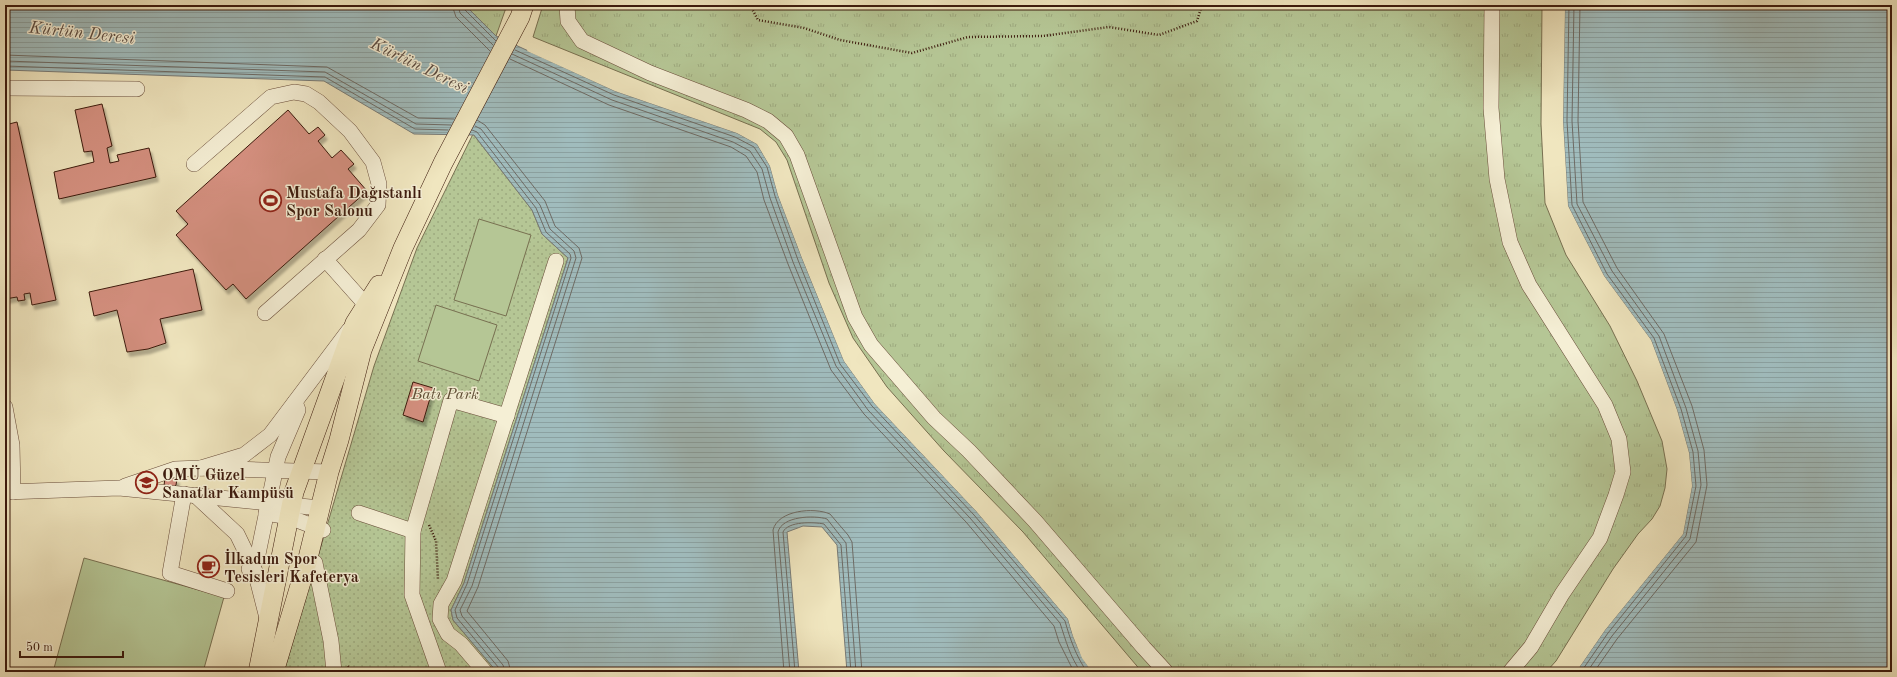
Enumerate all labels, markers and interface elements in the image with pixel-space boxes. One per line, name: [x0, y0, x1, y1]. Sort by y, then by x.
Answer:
water label: Kürtün Deresi: [27, 19, 136, 48]
water label: Kürtün Deresi: [367, 35, 471, 97]
place label: Mustafa Dağıstanlı Spor Salonu: [286, 186, 422, 220]
sports icon: Mustafa Dağıstanlı Spor Salonu: [258, 188, 284, 214]
park label: Batı Park: [410, 387, 479, 403]
place label: OMÜ Güzel Sanatlar Kampüsü: [162, 465, 294, 502]
school or university icon: OMÜ Güzel Sanatlar Kampüsü: [134, 470, 160, 496]
place label: İlkadım Spor Tesisleri Kafeterya: [224, 548, 359, 586]
cafe icon: İlkadım Spor Tesisleri Kafeterya: [196, 554, 222, 580]
scale bar: [20, 633, 123, 659]
text: 50 m: [26, 641, 53, 654]

